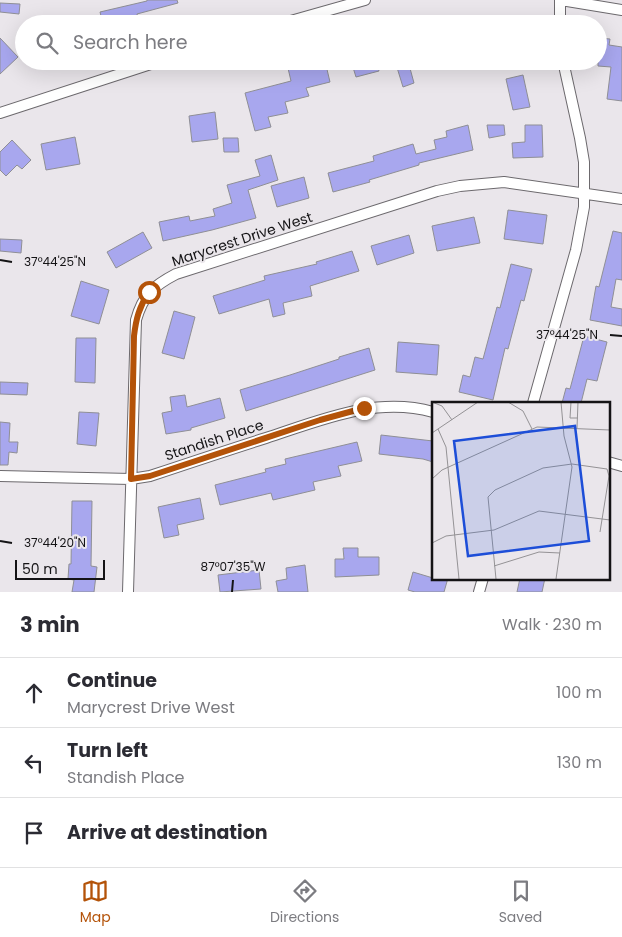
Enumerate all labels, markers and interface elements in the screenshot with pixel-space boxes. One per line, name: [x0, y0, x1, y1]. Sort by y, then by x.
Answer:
search box: [15, 15, 607, 70]
icon: search: [33, 29, 61, 57]
text: Search here: [73, 29, 187, 56]
street label: Marycrest Drive West: [169, 207, 315, 271]
text: 37°44'25"N: [24, 253, 86, 270]
route start: [138, 281, 161, 304]
text: 37°44'25"N: [536, 326, 598, 343]
route end: [353, 397, 376, 420]
inset map: [432, 402, 610, 580]
street label: Standish Place: [162, 415, 266, 465]
text: 37°44'20"N: [24, 534, 86, 551]
scale bar: [15, 557, 105, 580]
text: 87°07'35"W: [201, 558, 266, 575]
text: 50 m: [22, 559, 58, 579]
text: 3 min: [20, 610, 80, 639]
text: Walk · 230 m: [502, 613, 602, 636]
text: Continue: [67, 667, 157, 694]
icon: ahead: [20, 679, 48, 707]
text: 100 m: [556, 681, 602, 704]
text: Marycrest Drive West: [67, 696, 235, 719]
text: Turn left: [67, 737, 148, 764]
icon: left: [20, 749, 48, 777]
text: 130 m: [557, 751, 602, 774]
text: Standish Place: [67, 766, 185, 789]
icon: arrive: [20, 819, 48, 847]
text: Arrive at destination: [67, 819, 268, 846]
tab: Map: [80, 877, 111, 928]
tab: Directions: [270, 877, 339, 928]
tab: Saved: [499, 877, 542, 928]

